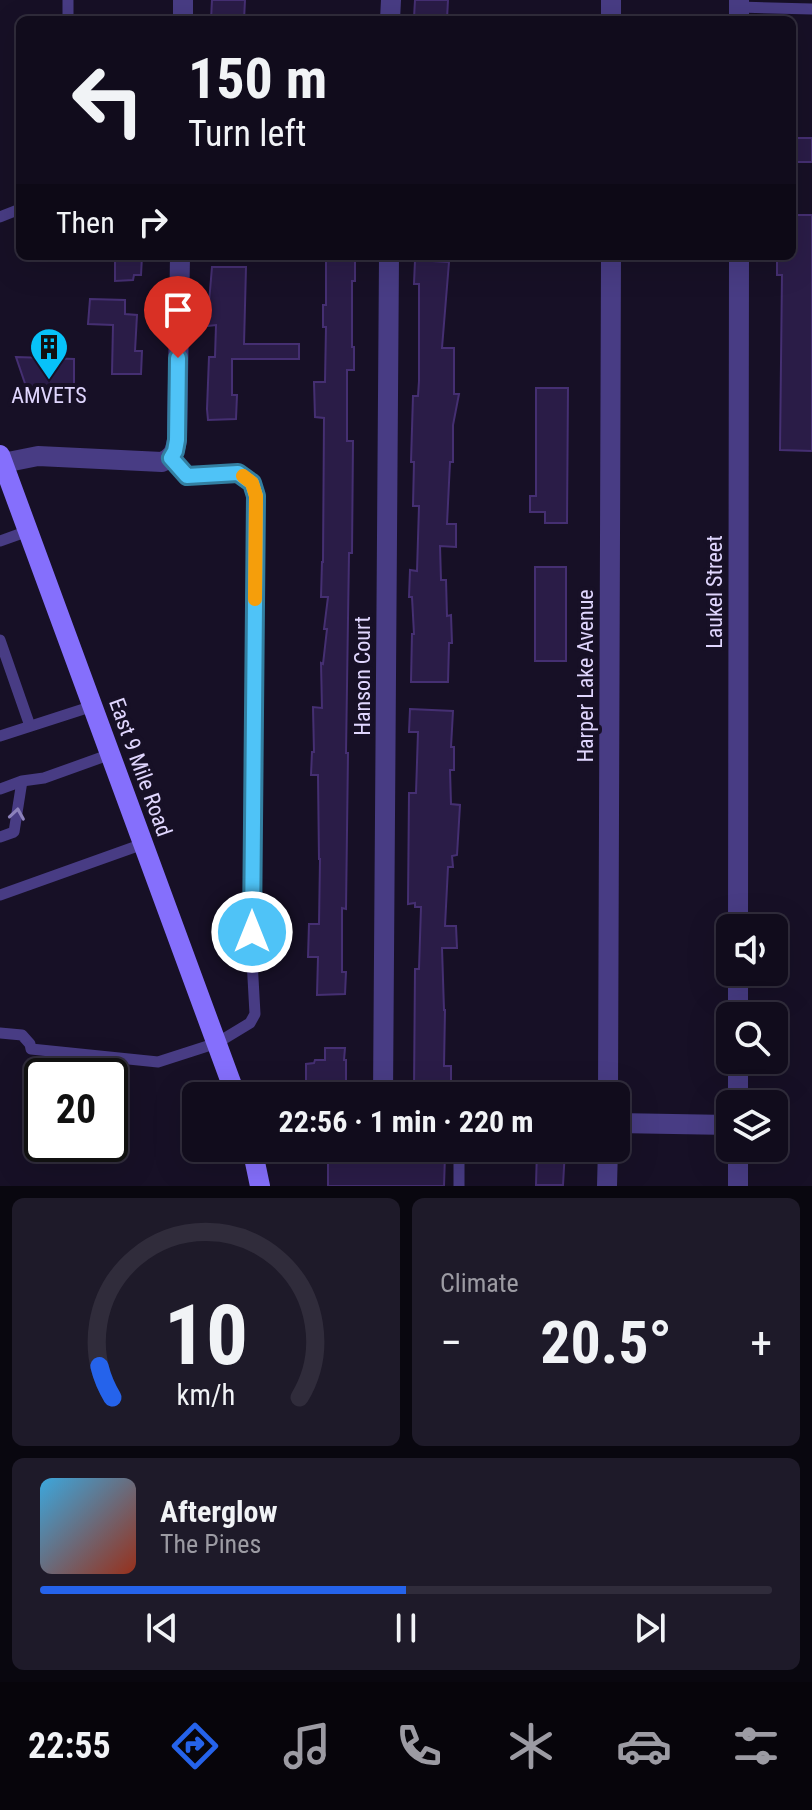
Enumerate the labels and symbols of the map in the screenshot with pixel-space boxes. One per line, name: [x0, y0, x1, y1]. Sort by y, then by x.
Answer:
pin: [144, 276, 212, 358]
building icon: AMVETS: [28, 326, 70, 381]
place label: AMVETS: [11, 383, 87, 408]
street label: Laukel Street: [702, 535, 727, 649]
street label: Harper Lake Avenue: [573, 589, 598, 763]
street label: Hanson Court: [350, 616, 375, 736]
street label: East 9 Mile Road: [104, 695, 177, 840]
one-way arrow: [8, 807, 25, 821]
position arrow: [210, 890, 294, 974]
speed limit sign: 20: [24, 1058, 128, 1162]

